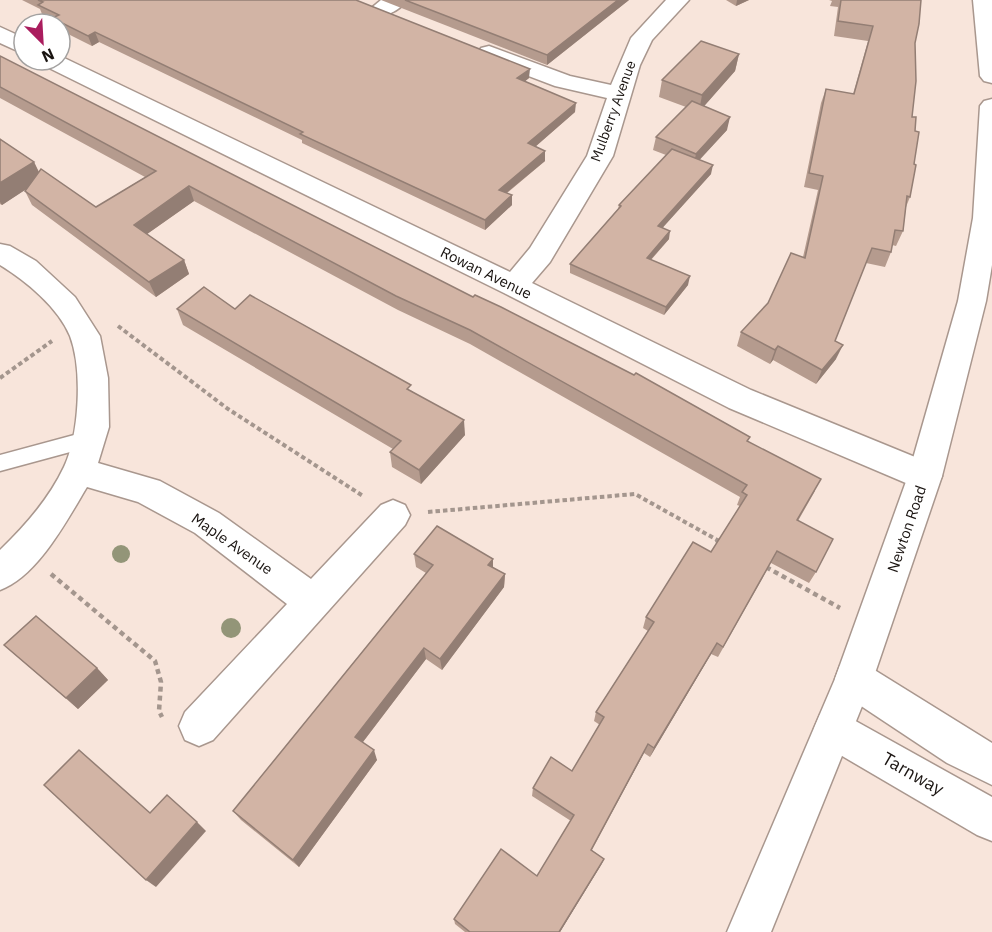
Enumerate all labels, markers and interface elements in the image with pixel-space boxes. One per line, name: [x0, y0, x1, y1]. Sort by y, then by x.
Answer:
north arrow: [12, 12, 72, 72]
text: N: [39, 44, 57, 67]
street label: Mulberry Avenue: [586, 58, 640, 164]
street label: Rowan Avenue: [437, 242, 535, 303]
street label: Newton Road: [883, 483, 930, 575]
street label: Maple Avenue: [188, 509, 277, 579]
street label: Tarnway: [878, 747, 948, 800]

